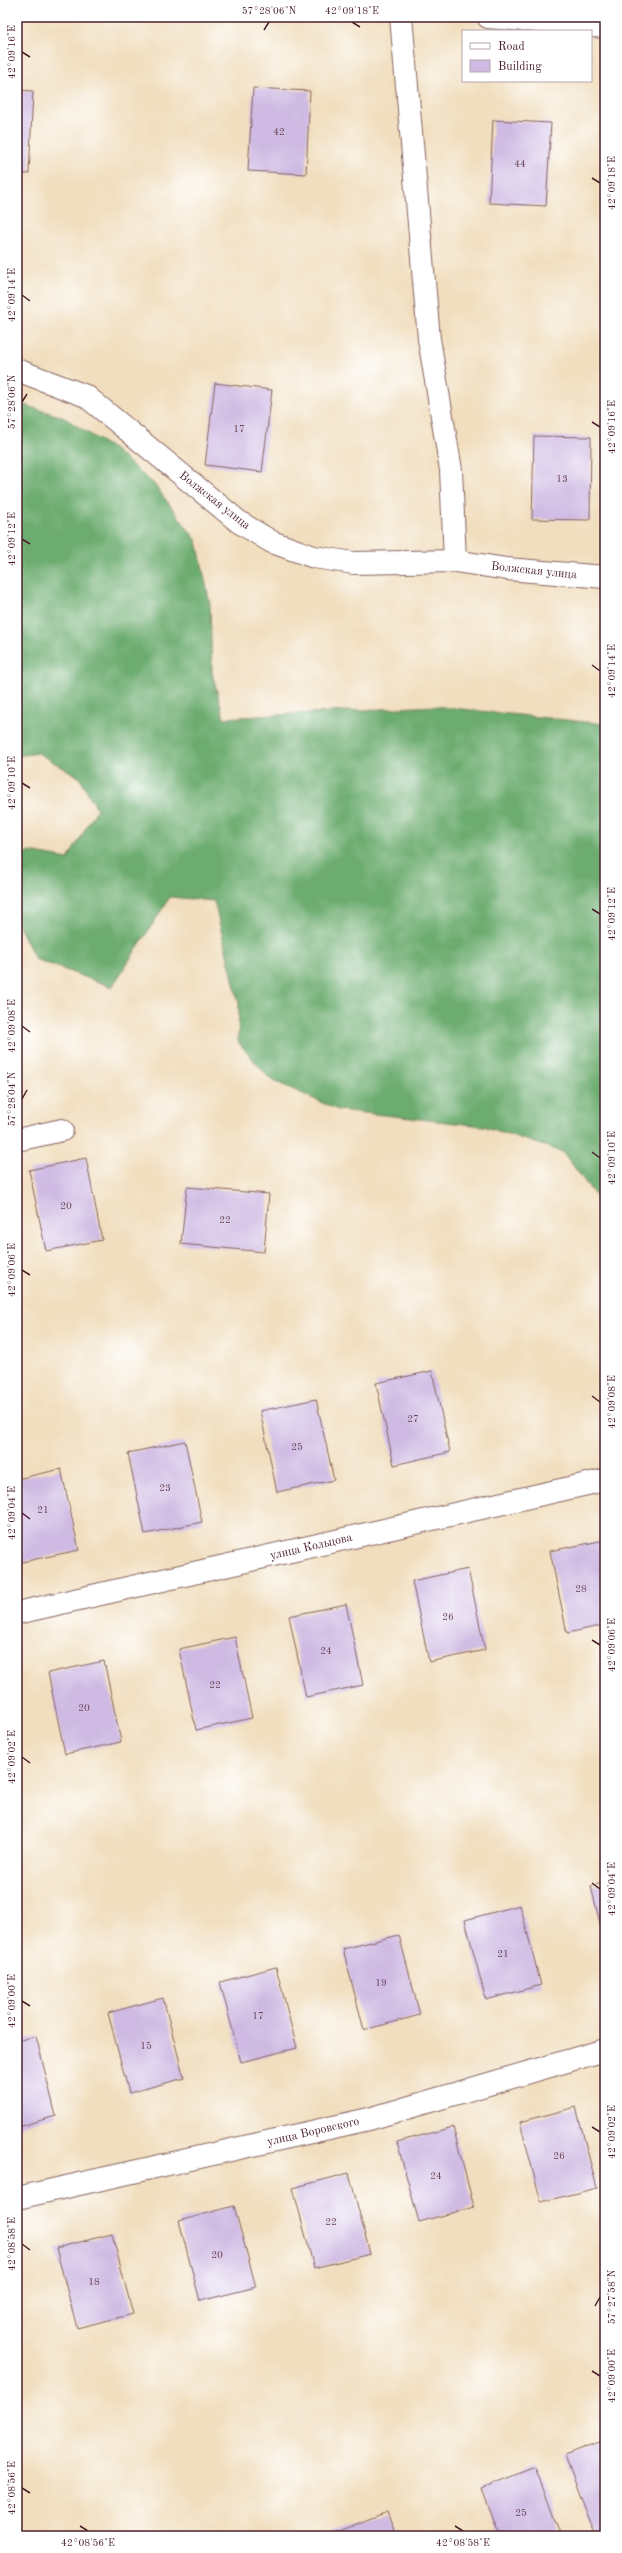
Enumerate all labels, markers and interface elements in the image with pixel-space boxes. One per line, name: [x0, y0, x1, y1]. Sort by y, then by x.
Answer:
text: 57°28'06"N: [242, 6, 297, 16]
text: 42°09'18"E: [325, 6, 379, 16]
text: 42°09'16"E: [7, 25, 17, 79]
legend: [462, 30, 592, 82]
text: Road: [498, 41, 525, 53]
text: Building: [498, 61, 542, 73]
house number: 42: [273, 127, 285, 137]
text: 42°09'18"E: [607, 156, 617, 210]
house number: 44: [514, 159, 526, 169]
text: 42°09'14"E: [7, 268, 17, 322]
text: 57°28'06"N: [7, 374, 17, 429]
text: 42°09'16"E: [607, 400, 617, 454]
house number: 17: [233, 424, 245, 434]
street label: Волжская улица: [177, 469, 252, 532]
house number: 13: [556, 474, 568, 484]
text: 42°09'12"E: [7, 512, 17, 566]
street label: Волжская улица: [490, 561, 578, 581]
text: 42°09'14"E: [607, 644, 617, 698]
text: 42°09'10"E: [7, 756, 17, 810]
text: 42°09'12"E: [607, 887, 617, 941]
text: 42°09'08"E: [7, 999, 17, 1053]
text: 57°28'04"N: [7, 1071, 17, 1126]
text: 42°09'10"E: [607, 1131, 617, 1185]
house number: 20: [60, 1201, 72, 1211]
house number: 22: [219, 1215, 231, 1225]
text: 42°09'06"E: [7, 1243, 17, 1297]
text: 42°09'08"E: [607, 1375, 617, 1429]
house number: 27: [407, 1414, 419, 1424]
house number: 25: [291, 1442, 303, 1452]
house number: 23: [159, 1483, 171, 1493]
text: 42°09'04"E: [7, 1486, 17, 1540]
house number: 21: [37, 1505, 49, 1515]
street label: улица Кольцова: [269, 1532, 354, 1562]
house number: 28: [575, 1584, 587, 1594]
house number: 26: [442, 1612, 454, 1622]
text: 42°09'06"E: [607, 1618, 617, 1672]
house number: 24: [320, 1646, 332, 1656]
house number: 22: [209, 1680, 221, 1690]
house number: 20: [78, 1703, 90, 1713]
text: 42°09'02"E: [7, 1730, 17, 1784]
text: 42°09'04"E: [607, 1862, 617, 1916]
house number: 21: [497, 1949, 509, 1959]
text: 42°09'00"E: [7, 1974, 17, 2028]
house number: 19: [375, 1978, 387, 1988]
house number: 17: [252, 2011, 264, 2021]
house number: 15: [140, 2041, 152, 2051]
text: 42°09'02"E: [607, 2105, 617, 2159]
street label: улица Воровского: [266, 2116, 360, 2148]
house number: 26: [553, 2151, 565, 2161]
house number: 24: [430, 2171, 442, 2181]
text: 42°08'58"E: [7, 2217, 17, 2271]
house number: 22: [325, 2217, 337, 2227]
house number: 20: [211, 2250, 223, 2260]
text: 57°27'58"N: [607, 2269, 617, 2324]
house number: 18: [88, 2277, 100, 2287]
text: 42°09'00"E: [607, 2349, 617, 2403]
text: 42°08'56"E: [7, 2461, 17, 2515]
house number: 25: [515, 2508, 527, 2518]
text: 42°08'56"E: [61, 2538, 115, 2548]
text: 42°08'58"E: [436, 2538, 490, 2548]

